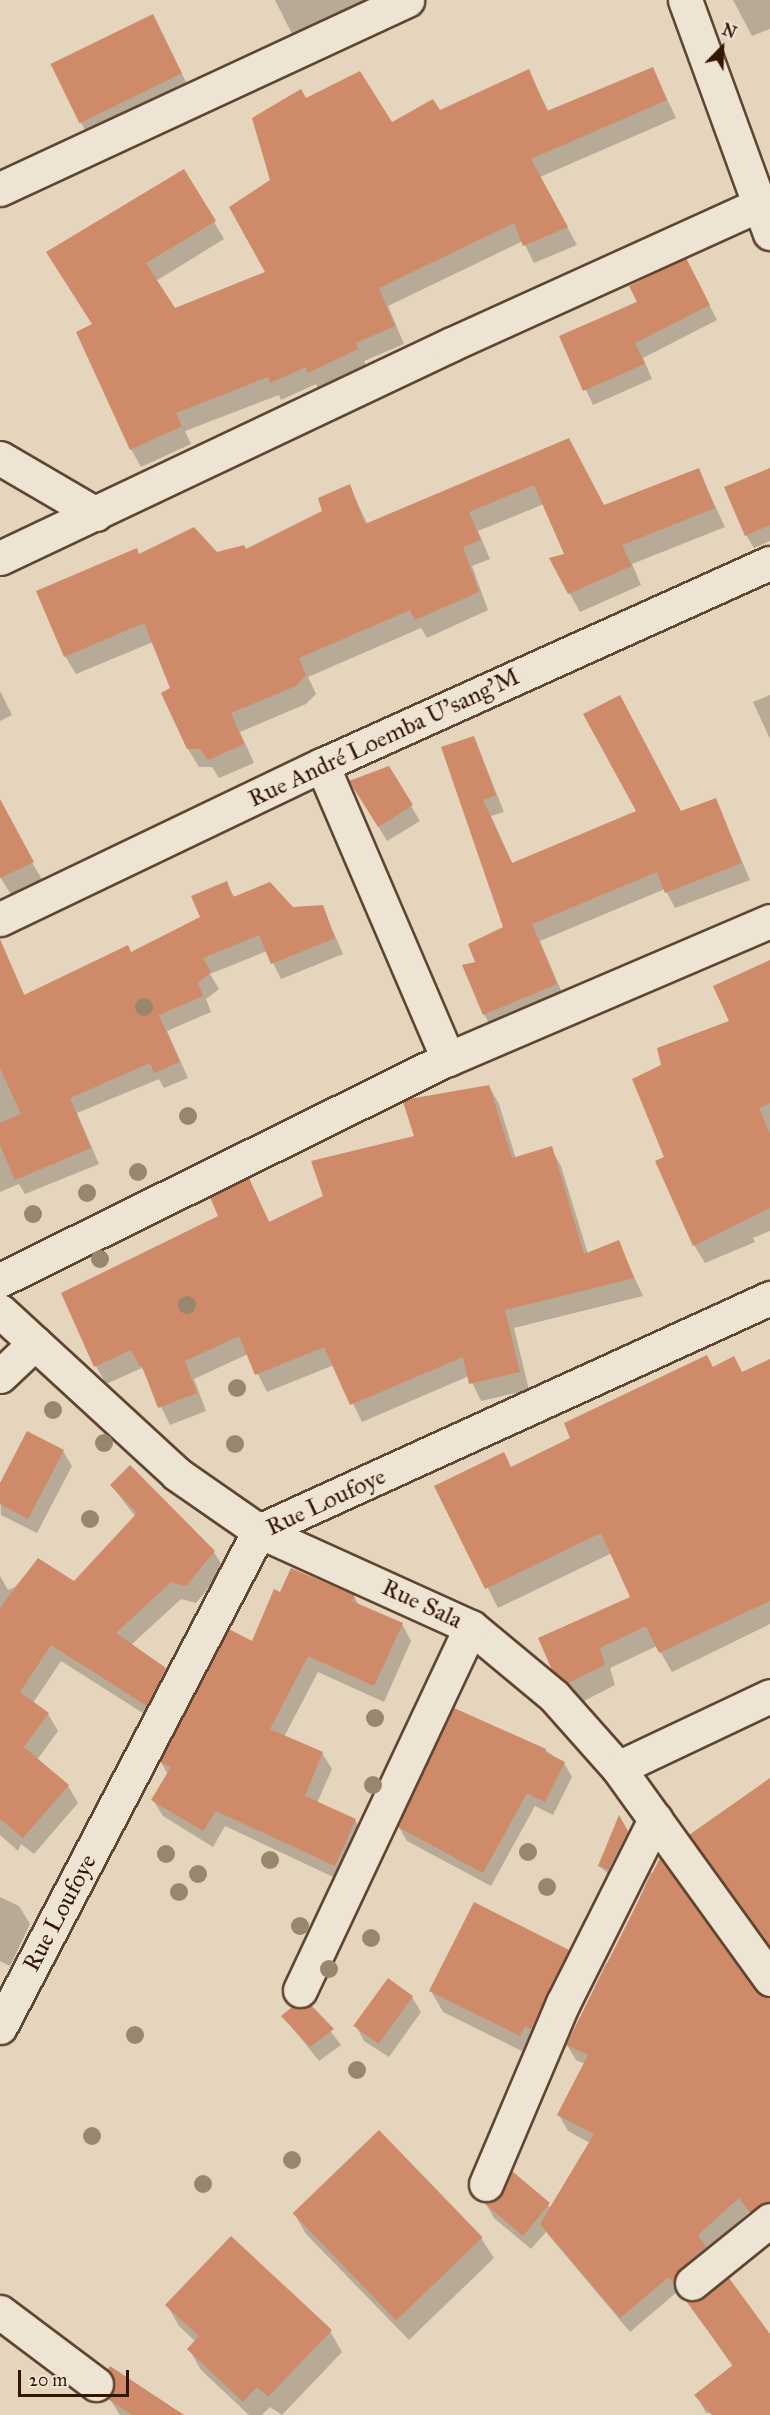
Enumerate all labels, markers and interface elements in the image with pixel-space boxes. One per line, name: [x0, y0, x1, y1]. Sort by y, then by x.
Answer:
north arrow: [692, 18, 752, 78]
text: N: [719, 20, 739, 42]
street label: Rue André Loemba U'sang'M: [244, 662, 524, 814]
street label: Rue Loufoye: [262, 1462, 390, 1542]
street label: Rue Sala: [377, 1573, 467, 1635]
street label: Rue Loufoye: [17, 1850, 103, 1976]
scale bar: [21, 2358, 132, 2396]
text: 20 m: [29, 2369, 67, 2391]

